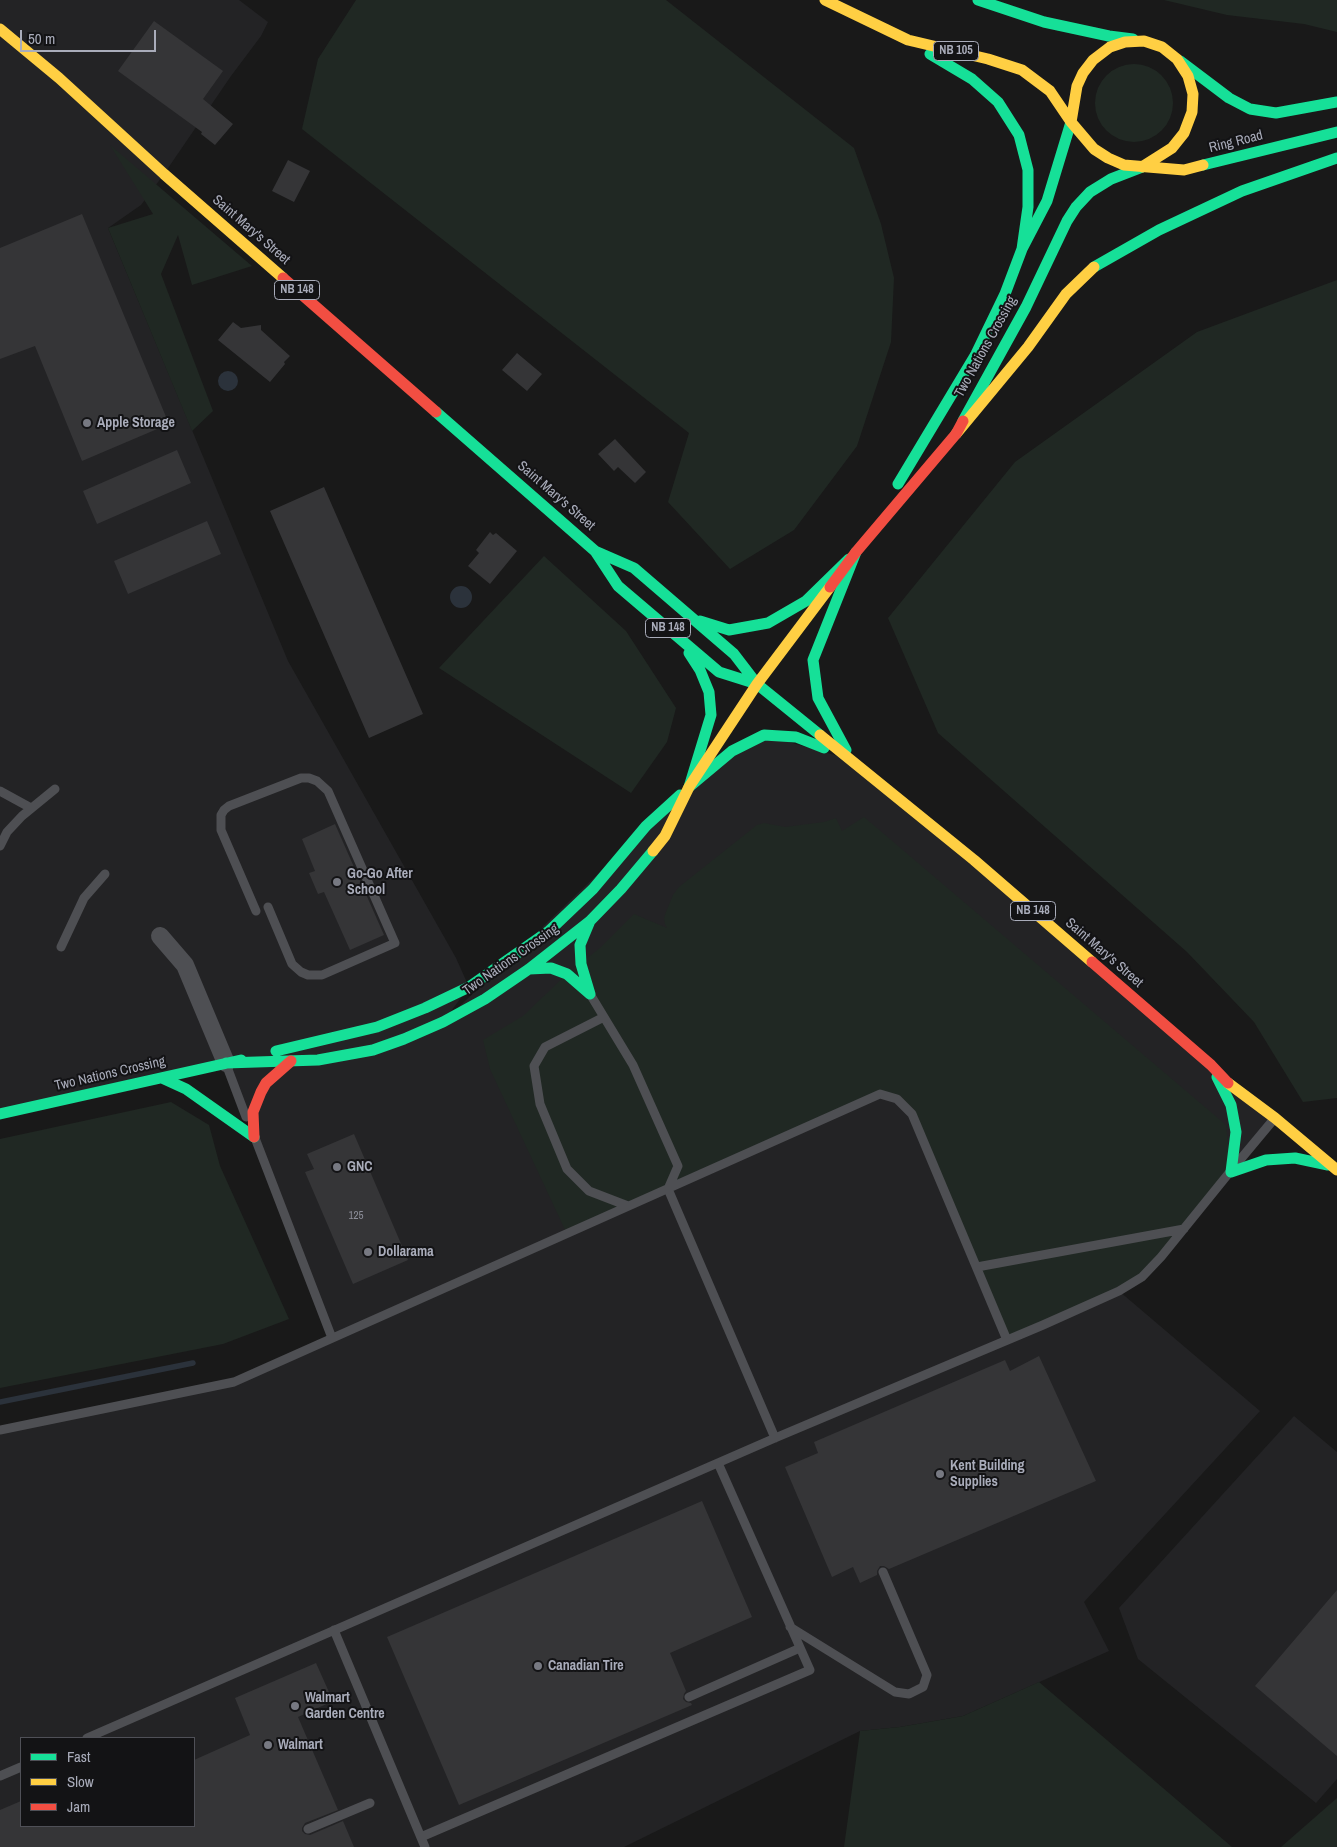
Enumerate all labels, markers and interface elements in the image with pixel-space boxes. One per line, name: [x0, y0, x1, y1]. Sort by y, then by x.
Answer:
scale bar: [22, 20, 159, 52]
text: 50 m: [28, 28, 55, 49]
road number: NB 105: [934, 41, 978, 60]
street label: Ring Road: [1207, 127, 1265, 157]
street label: Saint Mary's Street: [209, 192, 293, 268]
road number: NB 148: [274, 280, 320, 300]
street label: Two Nations Crossing: [951, 294, 1021, 400]
place label: Apple Storage: [97, 415, 175, 431]
marker: Apple Storage: [81, 417, 93, 429]
street label: Saint Mary's Street: [514, 458, 598, 534]
road number: NB 148: [646, 618, 690, 638]
place label: Go-Go After School: [347, 866, 413, 899]
marker: Go-Go After School: [331, 876, 343, 888]
road number: NB 148: [1010, 901, 1056, 920]
street label: Saint Mary's Street: [1062, 915, 1146, 991]
street label: Two Nations Crossing: [460, 921, 562, 999]
street label: Two Nations Crossing: [53, 1053, 167, 1095]
place label: GNC: [347, 1159, 373, 1175]
marker: GNC: [331, 1161, 343, 1173]
house number: 125: [348, 1209, 364, 1223]
place label: Dollarama: [378, 1244, 434, 1260]
marker: Dollarama: [362, 1246, 374, 1258]
place label: Kent Building Supplies: [950, 1458, 1025, 1490]
marker: Kent Building Supplies: [934, 1468, 946, 1480]
place label: Canadian Tire: [548, 1658, 624, 1674]
marker: Canadian Tire: [532, 1660, 544, 1672]
place label: Walmart Garden Centre: [305, 1690, 385, 1722]
marker: Walmart Garden Centre: [289, 1700, 301, 1712]
legend: [20, 1737, 195, 1827]
place label: Walmart: [278, 1737, 323, 1753]
marker: Walmart: [262, 1739, 274, 1751]
text: Fast: [67, 1746, 90, 1767]
text: Slow: [67, 1771, 94, 1792]
text: Jam: [67, 1796, 90, 1817]

